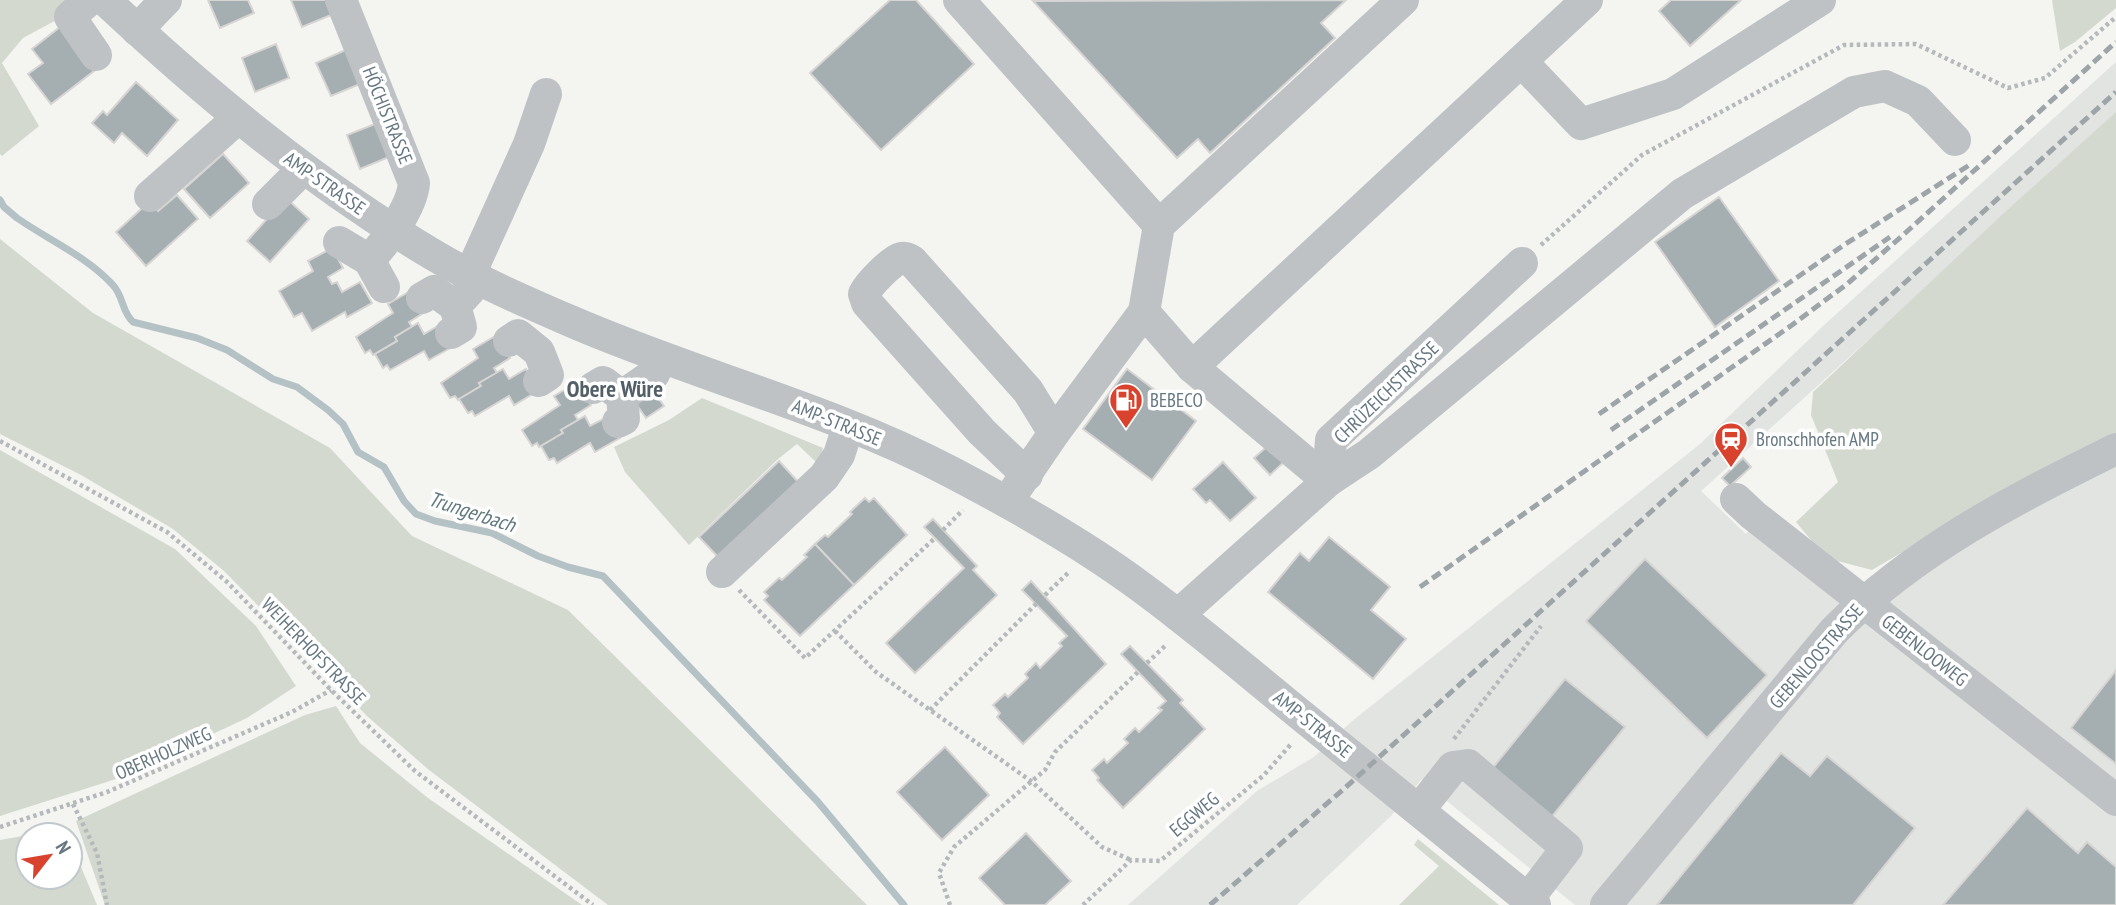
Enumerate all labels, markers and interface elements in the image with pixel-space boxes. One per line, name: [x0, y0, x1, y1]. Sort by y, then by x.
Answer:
street label: HÖCHISTRASSE: [358, 63, 418, 167]
street label: AMP-STRASSE: [280, 146, 370, 220]
street label: CHRÜZEICHSTRASSE: [1329, 336, 1443, 448]
district label: Obere Würe: [567, 374, 663, 403]
fuel station icon: BEBECO: [1107, 381, 1145, 430]
place label: BEBECO: [1150, 388, 1203, 412]
street label: AMP-STRASSE: [789, 393, 885, 451]
station icon: Bronschhofen AMP: [1712, 420, 1750, 469]
place label: Bronschhofen AMP: [1756, 427, 1879, 451]
water label: Trungerbach: [425, 485, 521, 539]
street label: WEIHERHOFSTRASSE: [257, 592, 371, 710]
street label: GEBENLOOSTRASSE: [1764, 599, 1868, 713]
street label: GEBENLOOWEG: [1877, 609, 1973, 691]
street label: AMP-STRASSE: [1269, 685, 1357, 763]
street label: OBERHOLZWEG: [111, 721, 215, 785]
street label: EGGWEG: [1164, 786, 1224, 842]
north arrow: [14, 821, 84, 891]
text: N: [51, 837, 77, 858]

